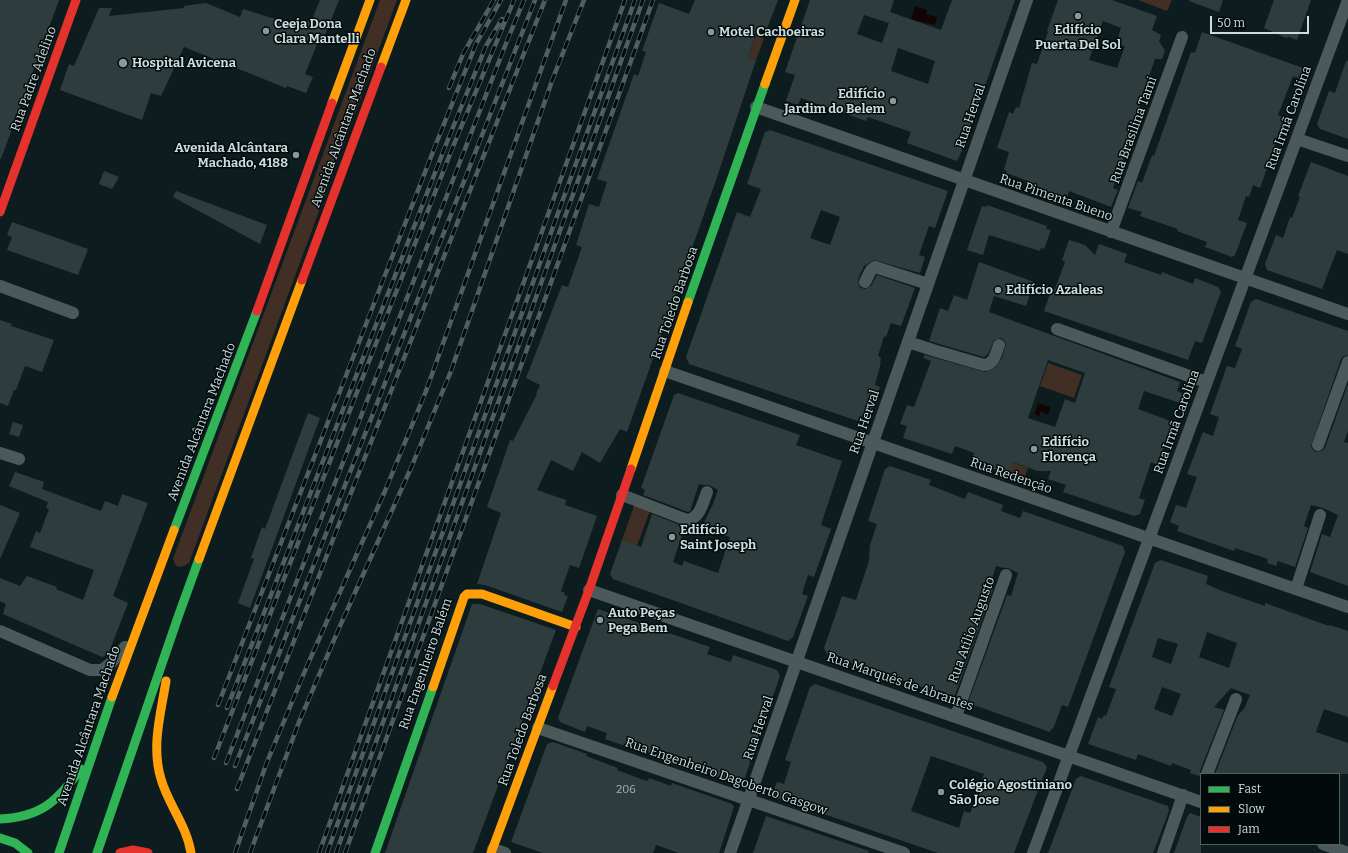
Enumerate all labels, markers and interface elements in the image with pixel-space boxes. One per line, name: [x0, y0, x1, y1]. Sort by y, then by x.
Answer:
scale bar: [1212, 8, 1311, 34]
marker: Edifício Puerta Del Sol: [1073, 11, 1083, 21]
place label: Ceeja Dona Clara Mantelli: [274, 16, 360, 47]
text: 50 m: [1217, 16, 1245, 30]
place label: Edifício Puerta Del Sol: [1035, 22, 1121, 53]
street label: Rua Padre Adelino: [8, 24, 60, 134]
place label: Motel Cachoeiras: [719, 24, 825, 40]
marker: Ceeja Dona Clara Mantelli: [261, 26, 271, 36]
marker: Motel Cachoeiras: [706, 27, 716, 37]
street label: Avenida Alcântara Machado: [308, 46, 380, 210]
place label: Hospital Avicena: [132, 55, 236, 71]
marker: Hospital Avicena: [117, 57, 129, 69]
street label: Rua Irmã Carolina: [1263, 64, 1315, 172]
street label: Rua Brasilina Tami: [1107, 74, 1161, 186]
street label: Rua Herval: [953, 82, 989, 150]
place label: Edifício Jardim do Belem: [784, 86, 885, 117]
marker: Edifício Jardim do Belem: [888, 96, 898, 106]
place label: Avenida Alcântara Machado, 4188: [174, 140, 288, 171]
marker: Avenida Alcântara Machado, 4188: [291, 150, 301, 160]
street label: Rua Pimenta Bueno: [997, 171, 1115, 225]
street label: Rua Toledo Barbosa: [648, 245, 702, 361]
place label: Edifício Azaleas: [1006, 282, 1103, 298]
marker: Edifício Azaleas: [993, 285, 1003, 295]
street label: Avenida Alcântara Machado: [165, 341, 239, 503]
street label: Rua Irmã Carolina: [1151, 368, 1203, 476]
street label: Rua Herval: [847, 388, 883, 456]
place label: Edifício Florença: [1042, 434, 1096, 465]
marker: Edifício Florença: [1029, 444, 1039, 454]
street label: Rua Redenção: [968, 455, 1054, 497]
place label: Edifício Saint Joseph: [680, 522, 756, 553]
marker: Edifício Saint Joseph: [667, 532, 677, 542]
street label: Rua Atílio Augusto: [946, 575, 998, 685]
street label: Rua Engenheiro Balém: [396, 596, 456, 732]
place label: Auto Peças Pega Bem: [608, 605, 675, 636]
marker: Auto Peças Pega Bem: [595, 615, 605, 625]
street label: Avenida Alcântara Machado: [54, 644, 124, 808]
street label: Rua Marquês de Abrantes: [825, 650, 975, 714]
street label: Rua Toledo Barbosa: [495, 672, 551, 788]
street label: Rua Herval: [741, 694, 777, 762]
street label: Rua Engenheiro Dagoberto Gasgow: [623, 735, 829, 819]
legend: [1200, 773, 1340, 845]
place label: Colégio Agostiniano São Jose: [949, 777, 1072, 808]
text: Fast: [1238, 782, 1261, 796]
house number: 206: [616, 783, 636, 797]
marker: Colégio Agostiniano São Jose: [936, 787, 946, 797]
text: Slow: [1238, 802, 1265, 816]
text: Jam: [1238, 822, 1260, 836]

